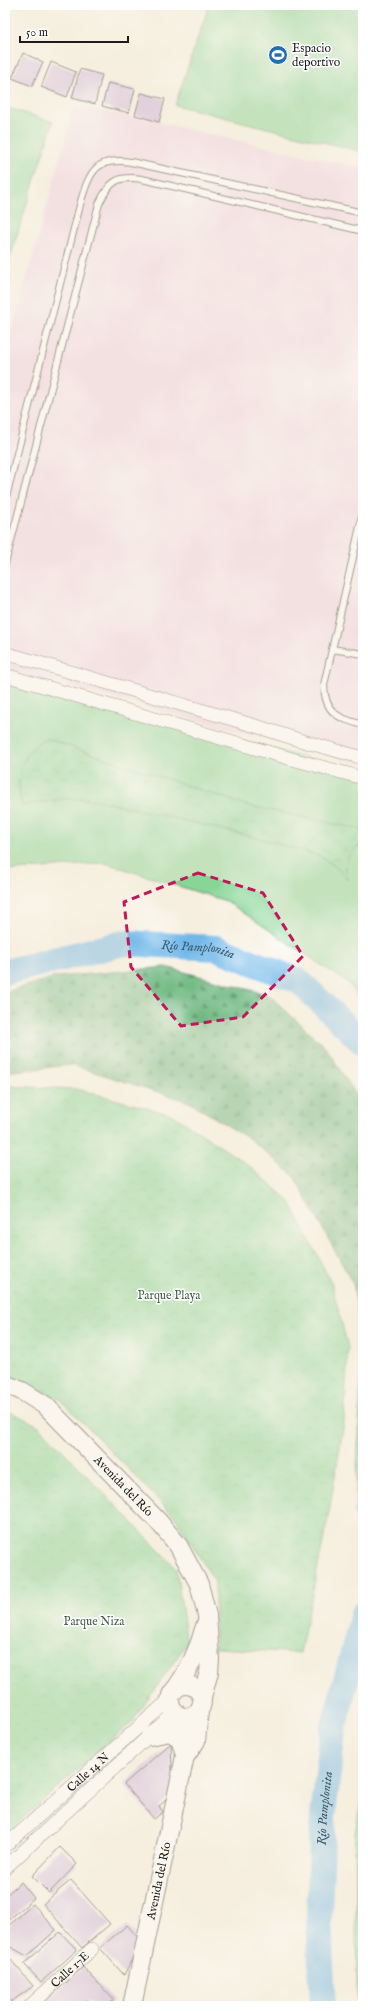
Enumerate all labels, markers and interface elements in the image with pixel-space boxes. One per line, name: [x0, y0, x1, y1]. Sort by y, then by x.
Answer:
scale bar: [20, 18, 128, 44]
text: 50 m: [26, 25, 48, 40]
place label: Espacio deportivo: [292, 41, 341, 71]
sports icon: Espacio deportivo: [267, 44, 289, 66]
water label: Río Pamplonita: [161, 937, 238, 963]
park label: Parque Playa: [137, 1288, 201, 1304]
street label: Avenida del Río: [90, 1452, 157, 1520]
park label: Parque Niza: [64, 1614, 125, 1630]
street label: Calle 14 N: [64, 1749, 113, 1795]
water label: Río Pamplonita: [313, 1770, 337, 1846]
street label: Avenida del Río: [143, 1840, 174, 1922]
street label: Calle 17E: [47, 1948, 92, 1991]

